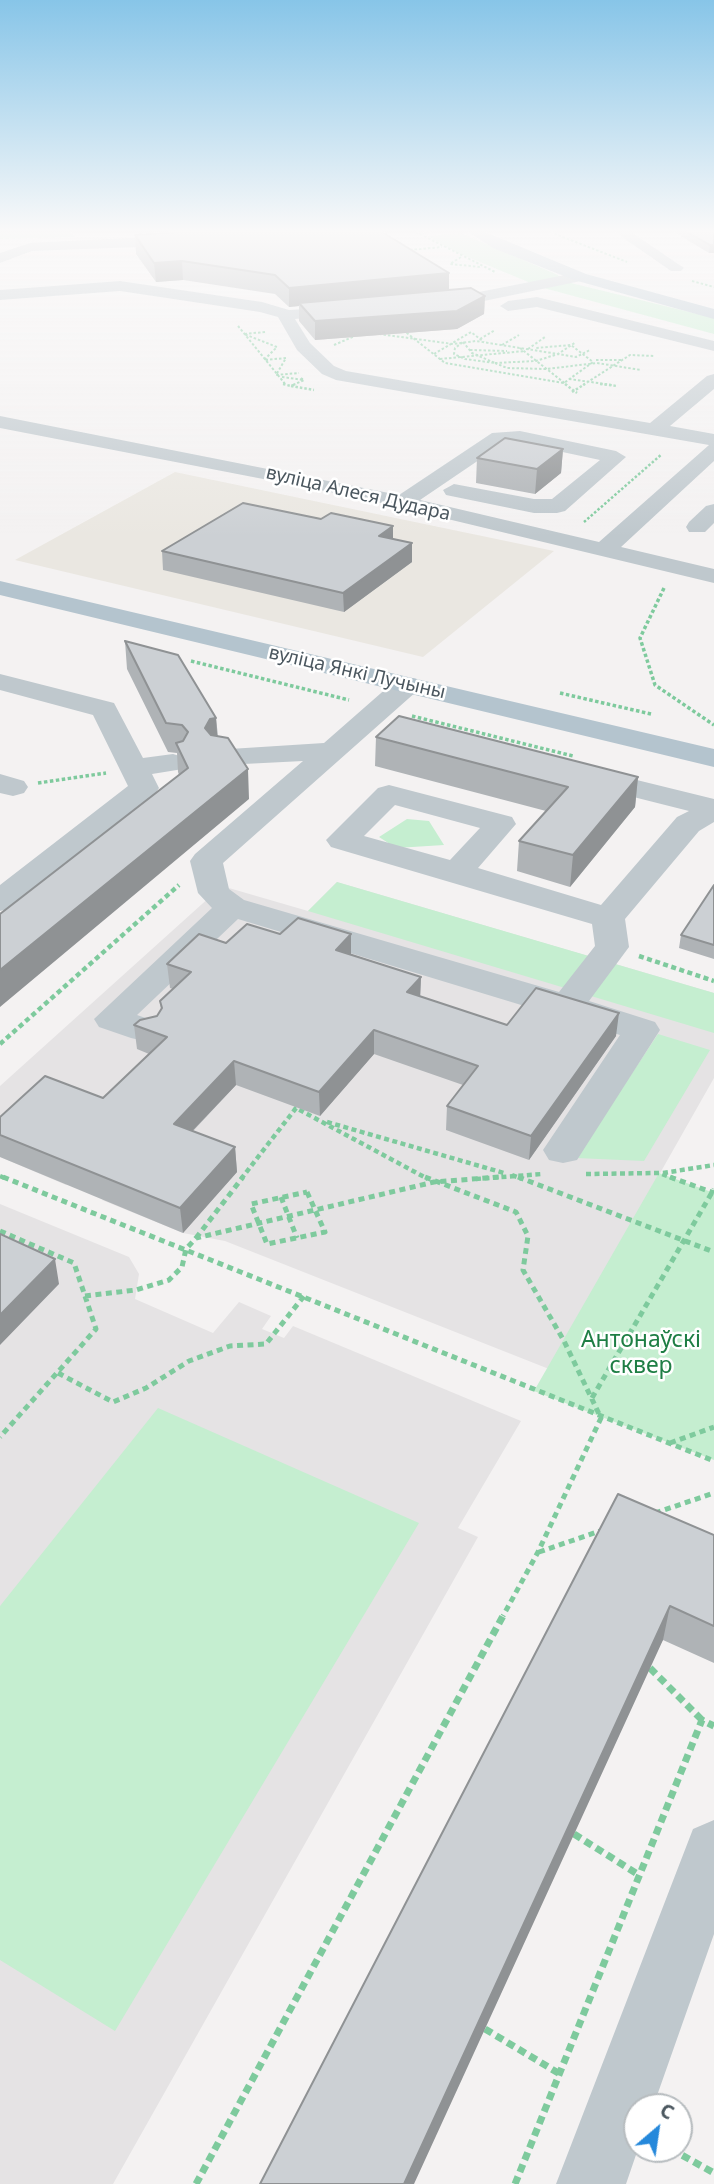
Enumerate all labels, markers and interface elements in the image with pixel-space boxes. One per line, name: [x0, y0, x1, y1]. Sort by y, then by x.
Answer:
street label: вуліца Алеся Дудара: [264, 462, 452, 526]
street label: вуліца Янкі Лучыны: [266, 642, 448, 704]
park label: Антонаўскі сквер: [581, 1326, 701, 1380]
north arrow: [623, 2093, 693, 2163]
text: С: [656, 2097, 679, 2126]

